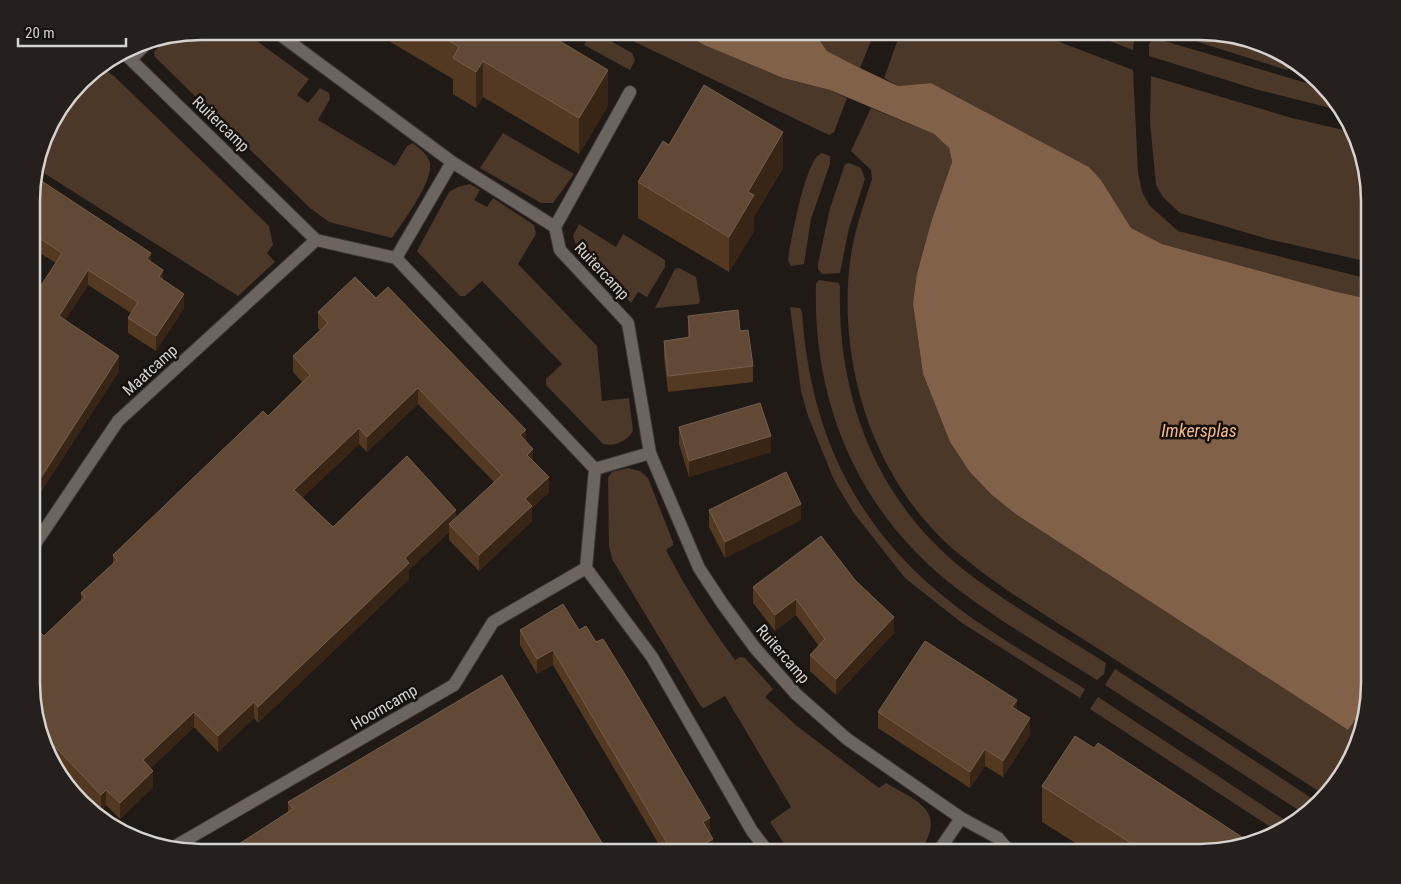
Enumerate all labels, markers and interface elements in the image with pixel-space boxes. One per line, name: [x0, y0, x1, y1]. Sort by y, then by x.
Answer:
scale bar: [18, 15, 125, 47]
text: 20 m: [25, 24, 55, 42]
street label: Ruitercamp: [189, 92, 254, 156]
street label: Ruitercamp: [571, 238, 634, 304]
street label: Maatcamp: [119, 340, 181, 400]
water label: Imkersplas: [1161, 420, 1237, 441]
street label: Ruitercamp: [752, 621, 814, 687]
street label: Hoorncamp: [347, 680, 421, 734]

